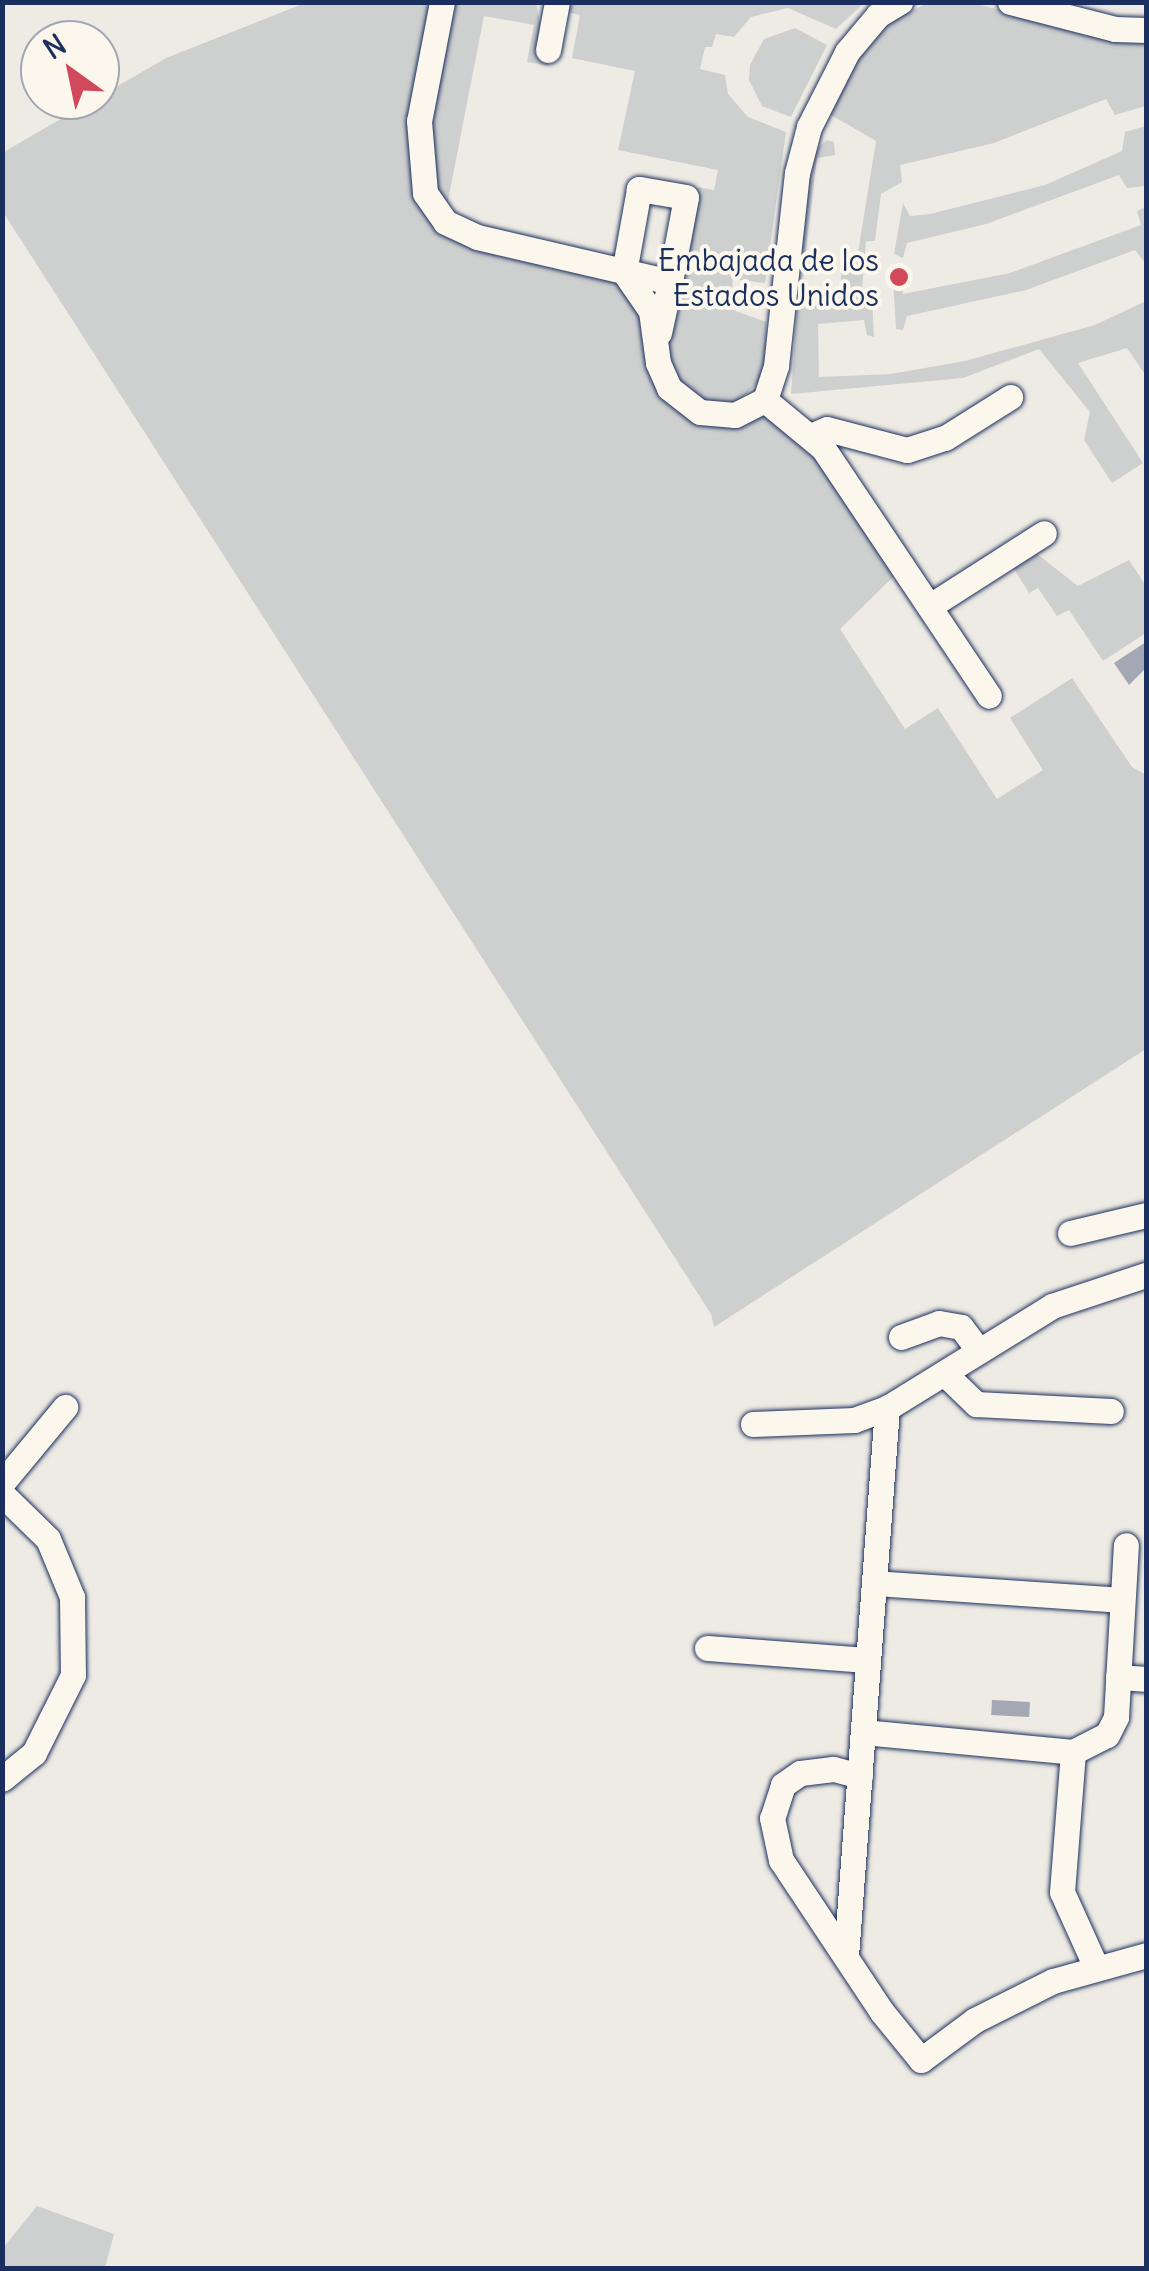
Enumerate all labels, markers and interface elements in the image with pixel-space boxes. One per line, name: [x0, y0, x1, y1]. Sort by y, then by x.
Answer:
north arrow: [20, 20, 120, 120]
text: N: [37, 26, 73, 67]
place label: Embajada de los Estados Unidos: [658, 242, 879, 312]
marker: Embajada de los Estados Unidos: [888, 266, 910, 288]

